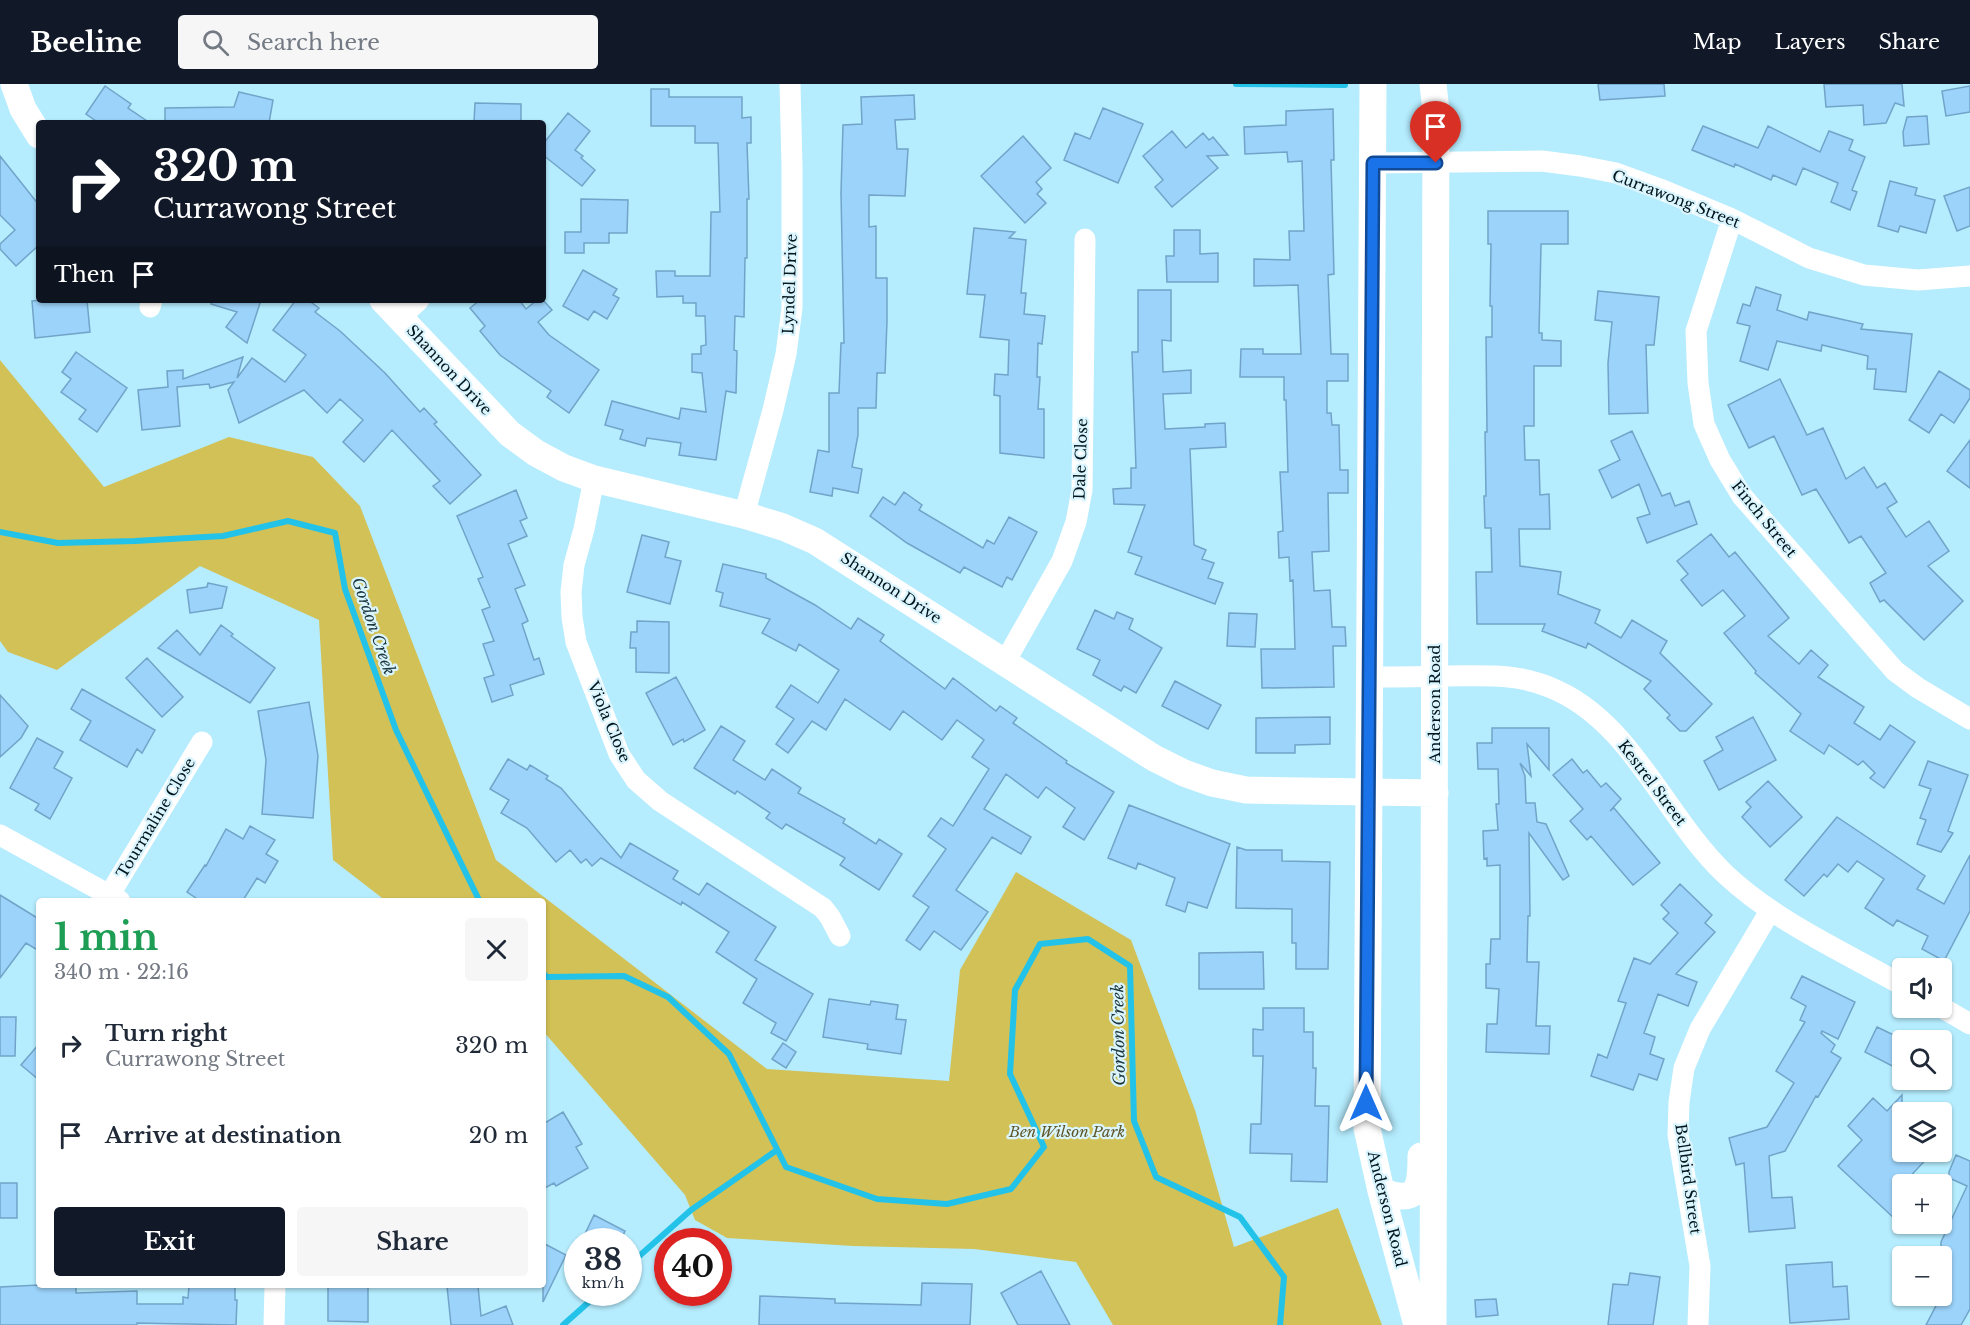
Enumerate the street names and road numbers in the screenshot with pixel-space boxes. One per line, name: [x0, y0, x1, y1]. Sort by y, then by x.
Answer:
street label: Currawong Street: [1610, 165, 1743, 232]
street label: Lyndel Drive: [778, 233, 801, 335]
street label: Shannon Drive: [403, 321, 496, 419]
street label: Dale Close: [1070, 418, 1091, 500]
street label: Finch Street: [1728, 476, 1801, 561]
street label: Shannon Drive: [837, 548, 945, 627]
street label: Anderson Road: [1425, 645, 1444, 764]
street label: Viola Close: [584, 678, 635, 765]
street label: Kestrel Street: [1614, 736, 1691, 830]
street label: Tourmaline Close: [112, 754, 199, 881]
street label: Bellbird Street: [1671, 1122, 1706, 1236]
street label: Anderson Road: [1364, 1148, 1411, 1269]

